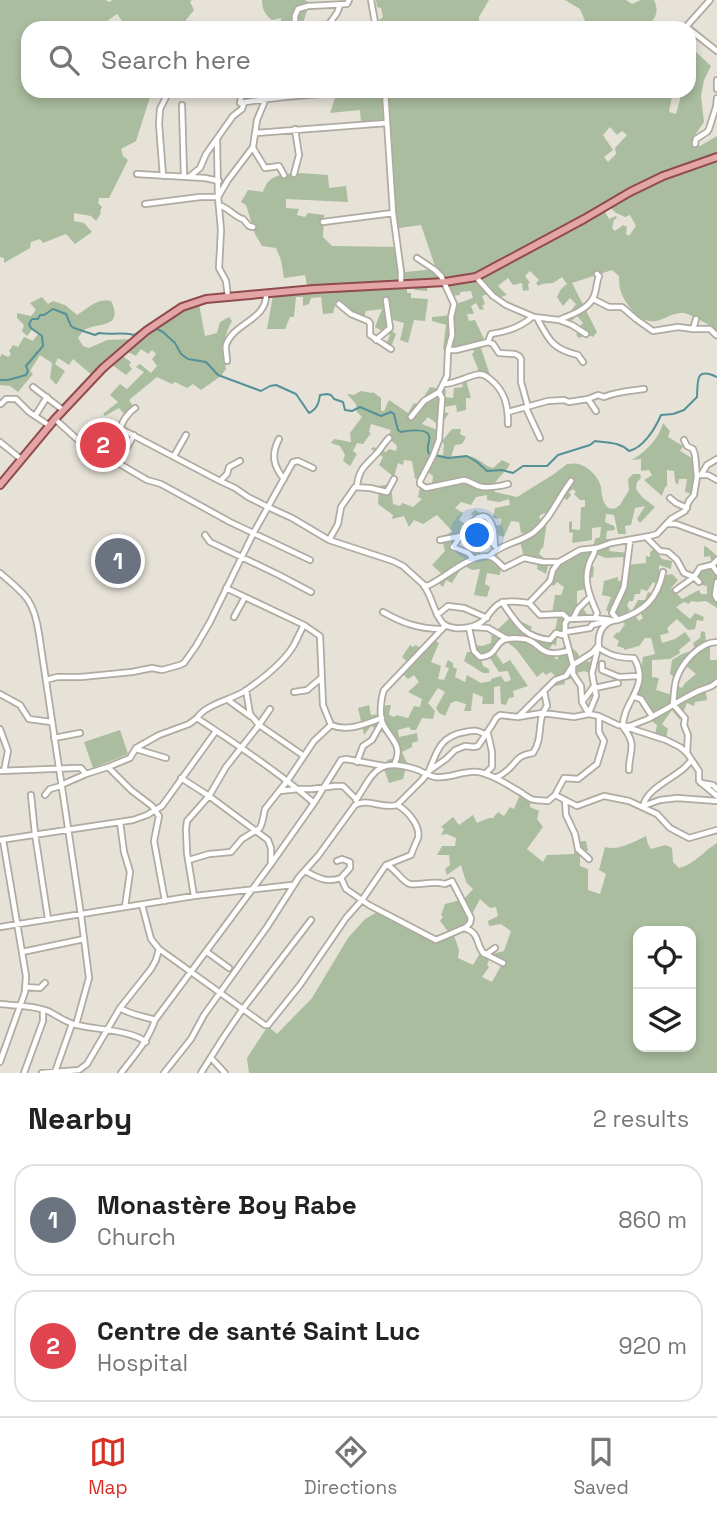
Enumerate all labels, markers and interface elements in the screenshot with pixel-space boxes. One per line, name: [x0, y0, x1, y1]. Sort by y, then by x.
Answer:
search box: [21, 21, 696, 98]
icon: search: [45, 41, 83, 79]
text: Search here: [101, 43, 251, 77]
pin: 2: [80, 419, 126, 471]
your location: [460, 518, 494, 552]
pin: 1: [95, 535, 141, 587]
map controls: [633, 926, 696, 1052]
button: locate: [633, 926, 696, 989]
button: layers: [633, 989, 696, 1052]
text: Nearby: [28, 1099, 132, 1138]
text: 2 results: [593, 1104, 689, 1134]
text: Monastère Boy Rabe: [97, 1188, 357, 1222]
text: 1: [48, 1205, 58, 1235]
text: 860 m: [618, 1205, 687, 1235]
text: Church: [97, 1222, 176, 1252]
text: Centre de santé Saint Luc: [97, 1314, 420, 1348]
text: 2: [46, 1331, 60, 1361]
text: 920 m: [619, 1331, 687, 1361]
text: Hospital: [97, 1348, 188, 1378]
tab: Map: [88, 1433, 128, 1500]
tab: Directions: [304, 1433, 397, 1500]
tab: Saved: [573, 1433, 629, 1500]

